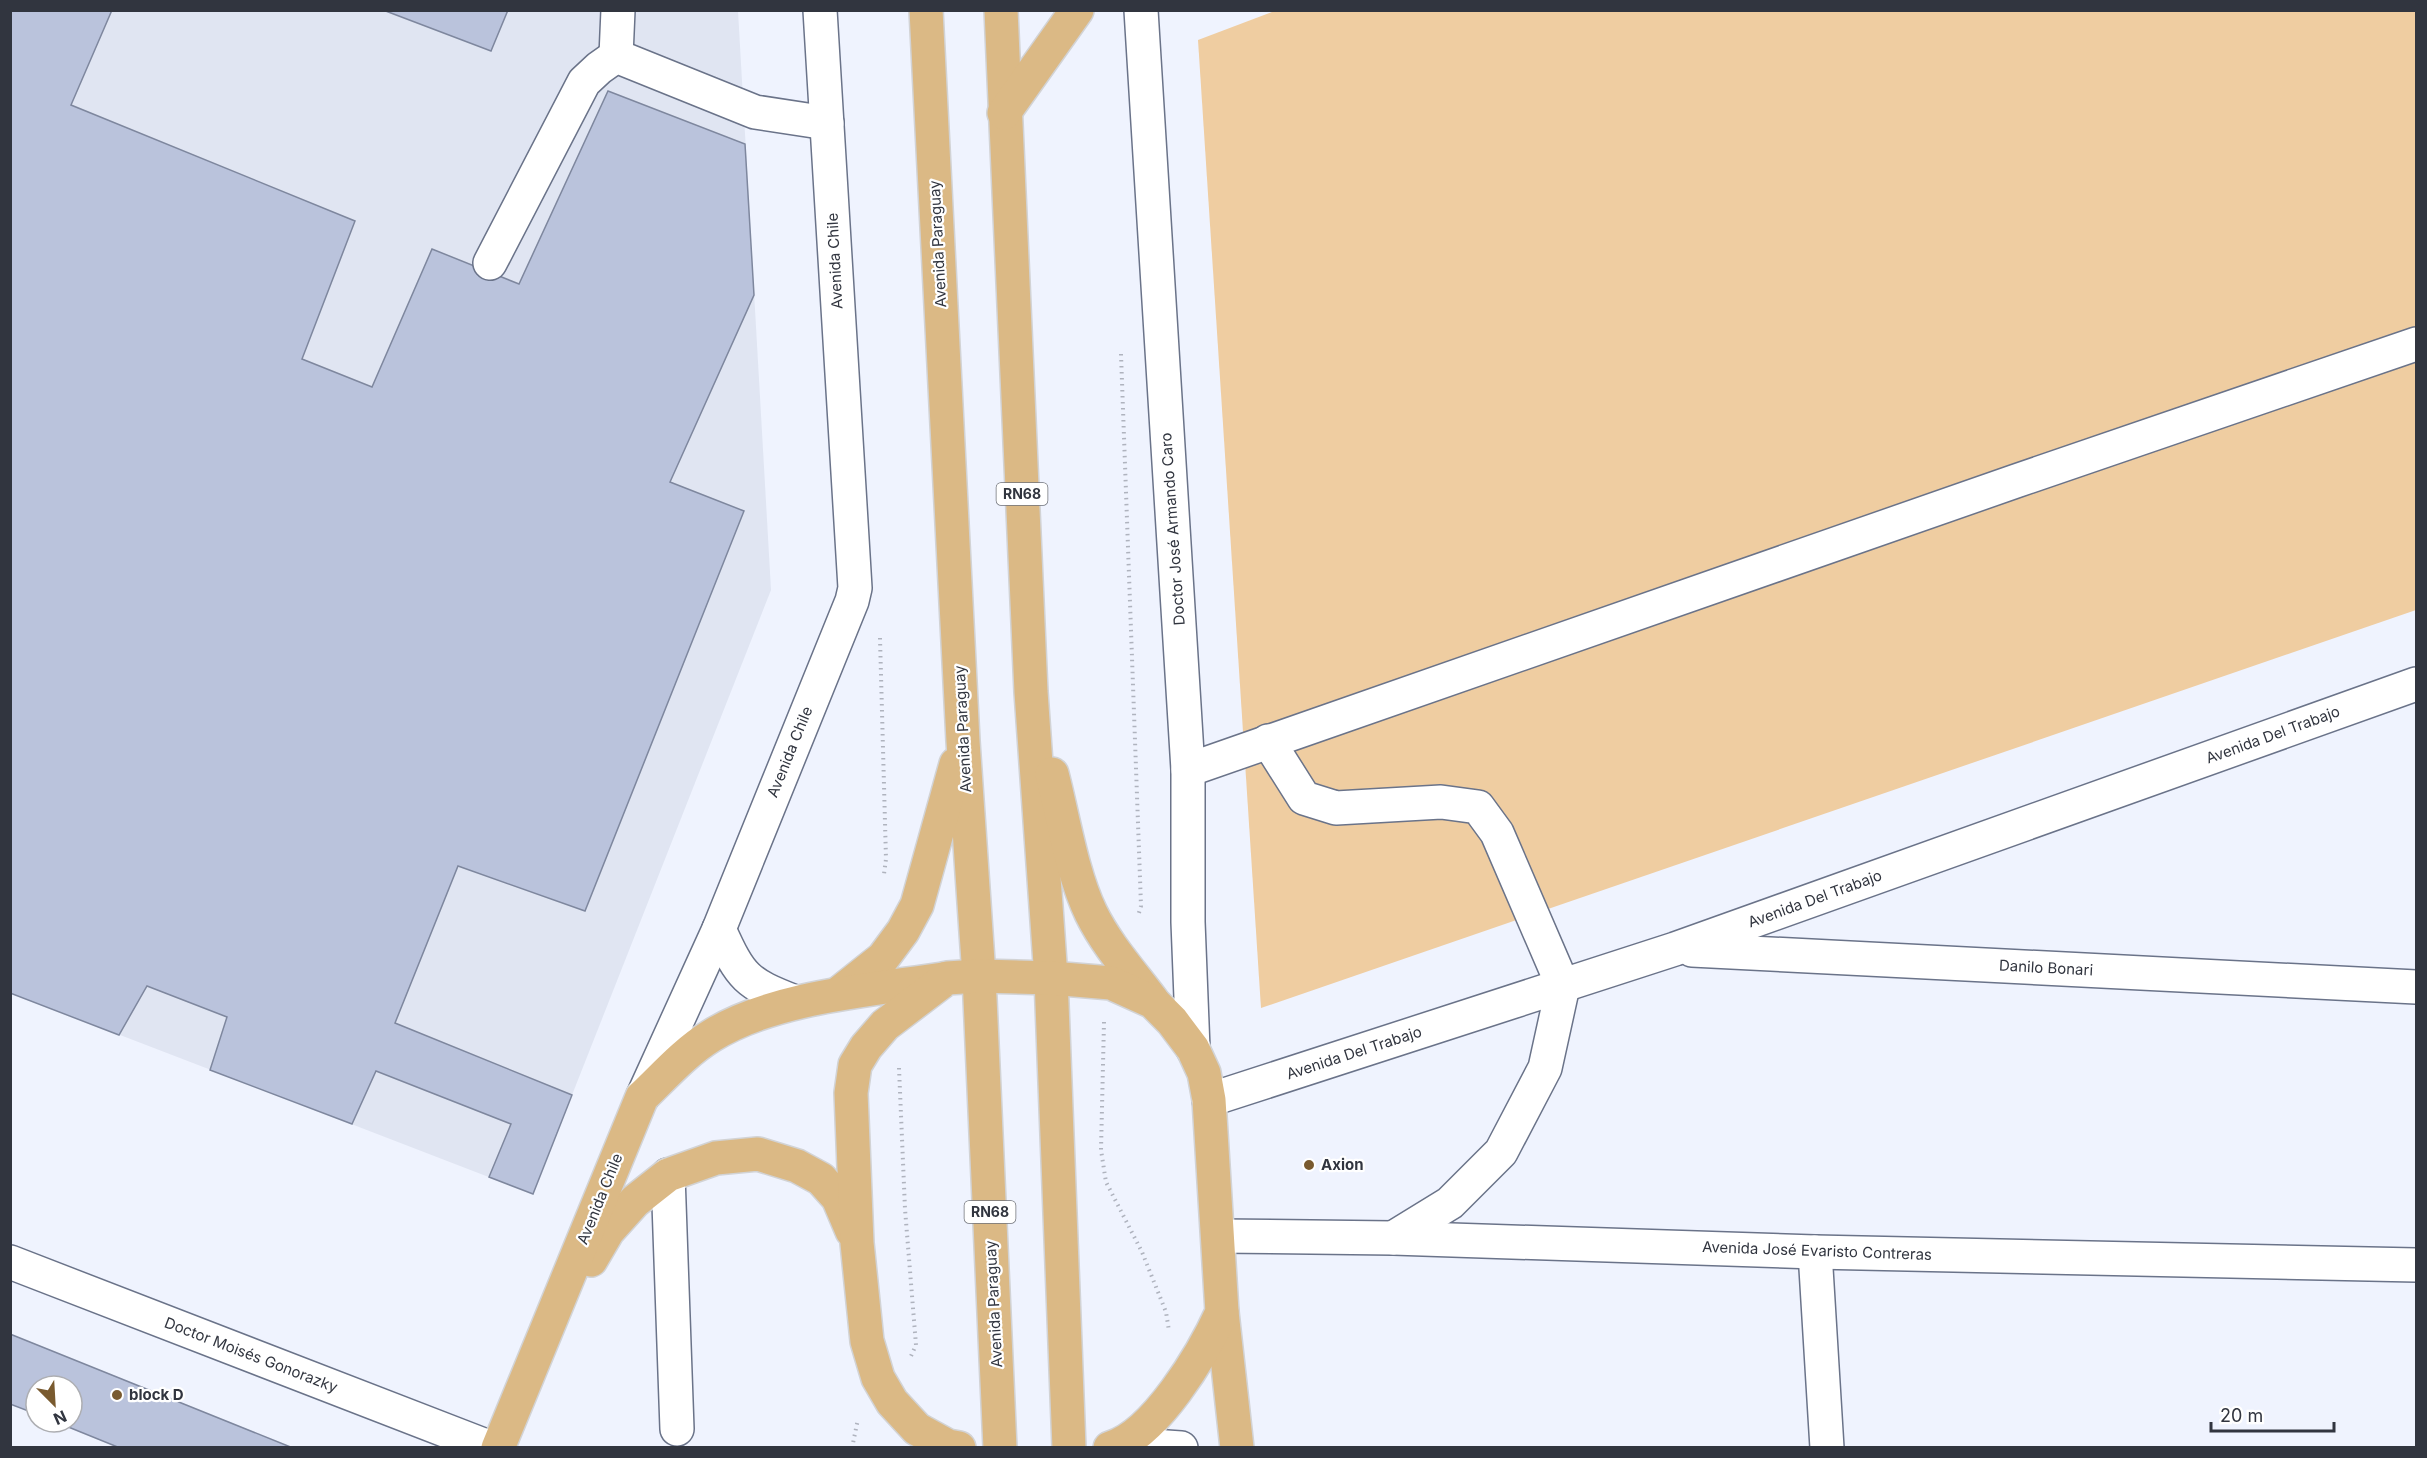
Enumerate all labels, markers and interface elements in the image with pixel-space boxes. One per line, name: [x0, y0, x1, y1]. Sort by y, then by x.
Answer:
street label: Avenida Paraguay: [925, 179, 950, 308]
street label: Avenida Chile: [822, 212, 847, 310]
street label: Doctor José Armando Caro: [1156, 432, 1189, 626]
road number: RN68: [996, 483, 1048, 505]
street label: Avenida Paraguay: [950, 664, 975, 793]
street label: Avenida Del Trabajo: [2203, 701, 2342, 768]
street label: Avenida Chile: [763, 704, 816, 800]
street label: Avenida Del Trabajo: [1745, 865, 1884, 932]
street label: Danilo Bonari: [1998, 956, 2094, 979]
street label: Avenida Del Trabajo: [1284, 1022, 1424, 1083]
street label: Avenida Chile: [573, 1151, 626, 1247]
place label: Axion: [1321, 1155, 1364, 1174]
marker: Axion: [1302, 1158, 1316, 1172]
road number: RN68: [964, 1201, 1016, 1223]
street label: Avenida José Evaristo Contreras: [1702, 1237, 1932, 1264]
street label: Avenida Paraguay: [981, 1239, 1006, 1368]
street label: Doctor Moisés Gonorazky: [162, 1313, 341, 1397]
north arrow: [24, 1374, 84, 1434]
place label: block D: [129, 1385, 184, 1404]
marker: block D: [110, 1388, 124, 1402]
scale bar: [2211, 1395, 2334, 1433]
text: 20 m: [2220, 1405, 2263, 1426]
text: N: [50, 1406, 70, 1429]

